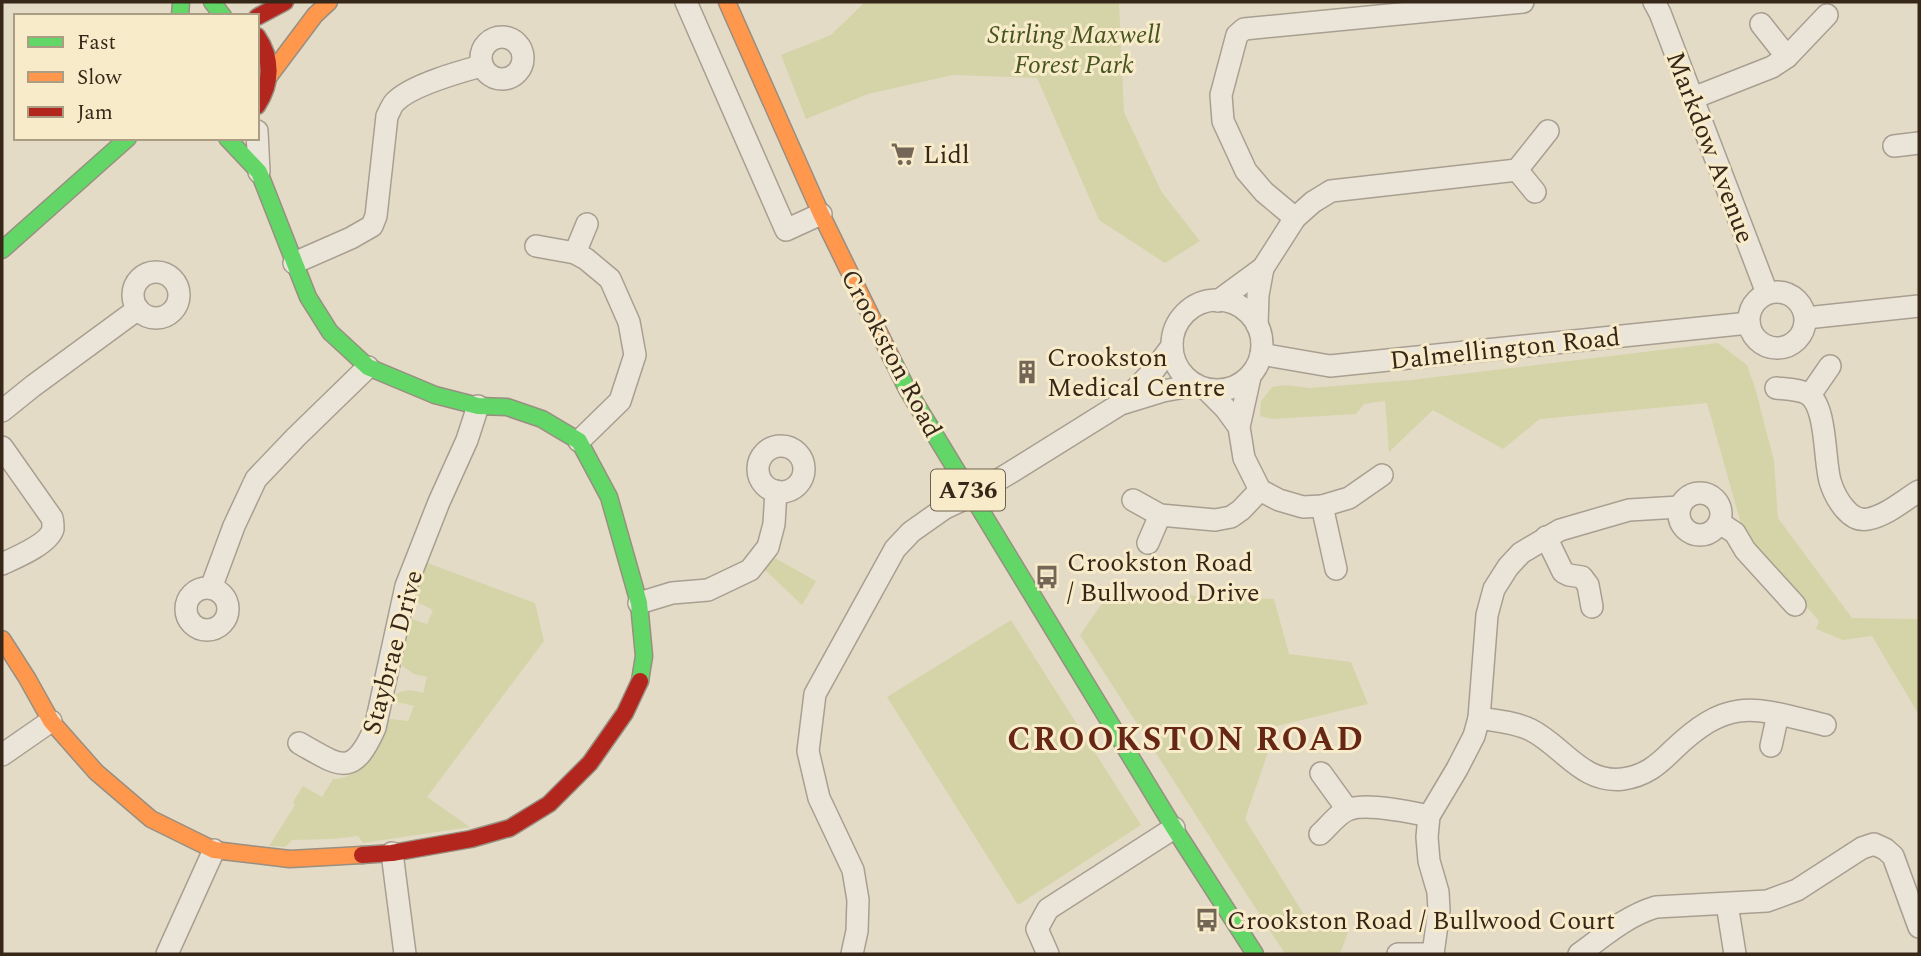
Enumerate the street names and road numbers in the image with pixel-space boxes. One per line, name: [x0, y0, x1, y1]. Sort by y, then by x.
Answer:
street label: Markdow Avenue: [1655, 46, 1765, 249]
street label: Crookston Road: [830, 262, 952, 445]
street label: Dalmellington Road: [1388, 317, 1622, 381]
road number: A736: [931, 470, 1005, 510]
street label: Staybrae Drive: [352, 565, 434, 739]

